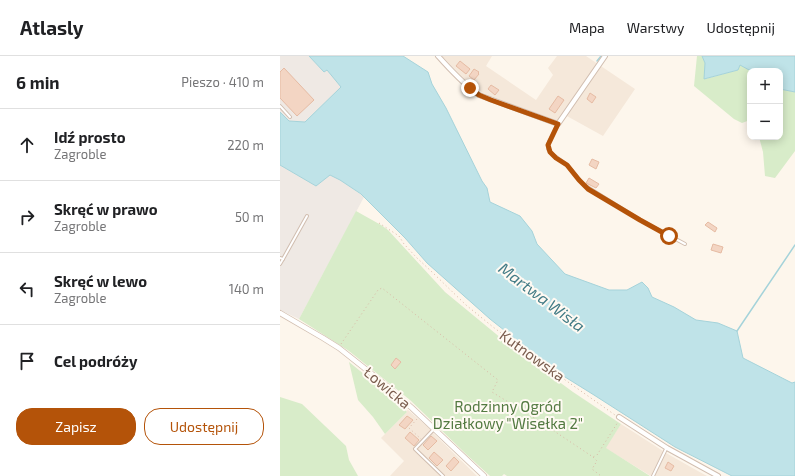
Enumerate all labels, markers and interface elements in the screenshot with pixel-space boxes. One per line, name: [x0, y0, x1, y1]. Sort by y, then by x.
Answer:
text: Atlasly: [20, 16, 84, 39]
text: Mapa: [569, 19, 605, 36]
text: Warstwy: [627, 19, 685, 36]
text: Udostępnij: [707, 19, 775, 36]
map controls: [747, 68, 783, 140]
button: +: [747, 68, 783, 104]
text: 6 min: [16, 72, 60, 92]
text: Pieszo · 410 m: [181, 74, 264, 90]
route end: [461, 79, 479, 97]
button: −: [747, 104, 783, 140]
text: Idź prosto: [54, 128, 126, 146]
icon: ahead: [16, 134, 38, 156]
text: 220 m: [227, 137, 264, 153]
text: Zagroble: [54, 146, 106, 162]
text: Skręć w prawo: [54, 200, 158, 218]
icon: right: [16, 206, 38, 228]
text: 50 m: [235, 209, 264, 225]
text: Zagroble: [54, 218, 106, 234]
route start: [660, 227, 678, 245]
water label: Martwa Wisła: [496, 258, 589, 335]
text: Skręć w lewo: [54, 272, 147, 290]
icon: left: [16, 278, 38, 300]
text: 140 m: [229, 281, 264, 297]
text: Zagroble: [54, 290, 106, 306]
street label: Kutnowska: [497, 326, 569, 385]
icon: arrive: [16, 350, 38, 372]
text: Cel podróży: [54, 352, 137, 370]
street label: Łowicka: [361, 362, 415, 412]
park label: Rodzinny Ogród Działkowy "Wisełka 2": [433, 397, 583, 432]
button: Zapisz: [16, 408, 136, 445]
button: Udostępnij: [144, 408, 264, 445]

